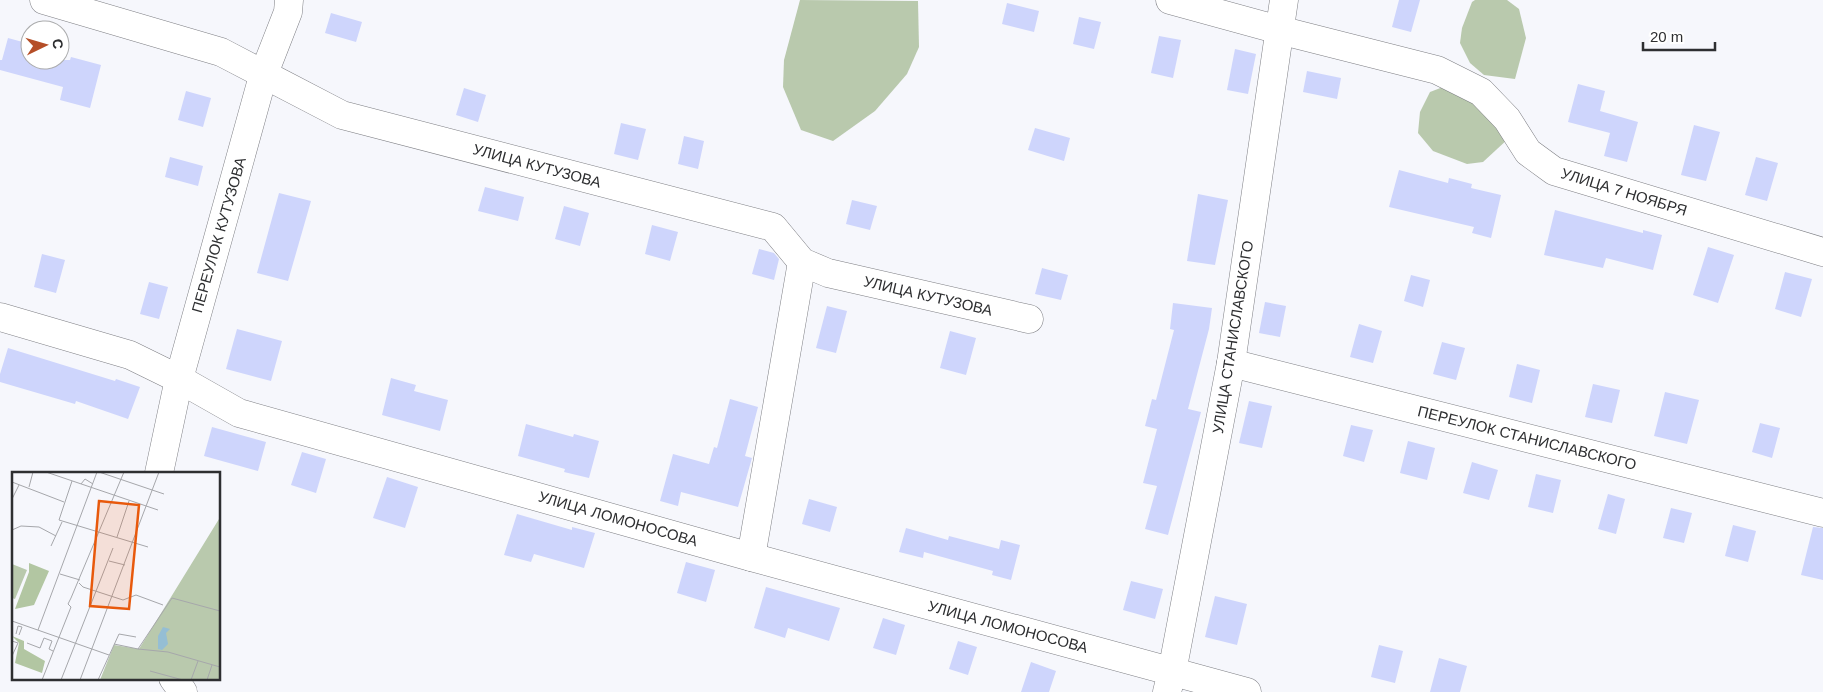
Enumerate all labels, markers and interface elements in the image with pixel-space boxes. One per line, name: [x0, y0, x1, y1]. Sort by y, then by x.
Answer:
north arrow: [20, 20, 70, 70]
scale bar: [1643, 20, 1716, 52]
text: 20 m: [1650, 28, 1683, 45]
text: С: [50, 38, 66, 50]
street label: УЛИЦА КУТУЗОВА: [471, 140, 603, 191]
street label: ПЕРЕУЛОК КУТУЗОВА: [188, 155, 249, 315]
street label: УЛИЦА 7 НОЯБРЯ: [1559, 164, 1689, 219]
street label: УЛИЦА СТАНИСЛАВСКОГО: [1209, 239, 1256, 435]
street label: УЛИЦА КУТУЗОВА: [862, 272, 994, 319]
street label: ПЕРЕУЛОК СТАНИСЛАВСКОГО: [1416, 402, 1638, 473]
inset map: [12, 472, 220, 680]
street label: УЛИЦА ЛОМОНОСОВА: [537, 488, 700, 549]
street label: УЛИЦА ЛОМОНОСОВА: [926, 597, 1090, 656]

